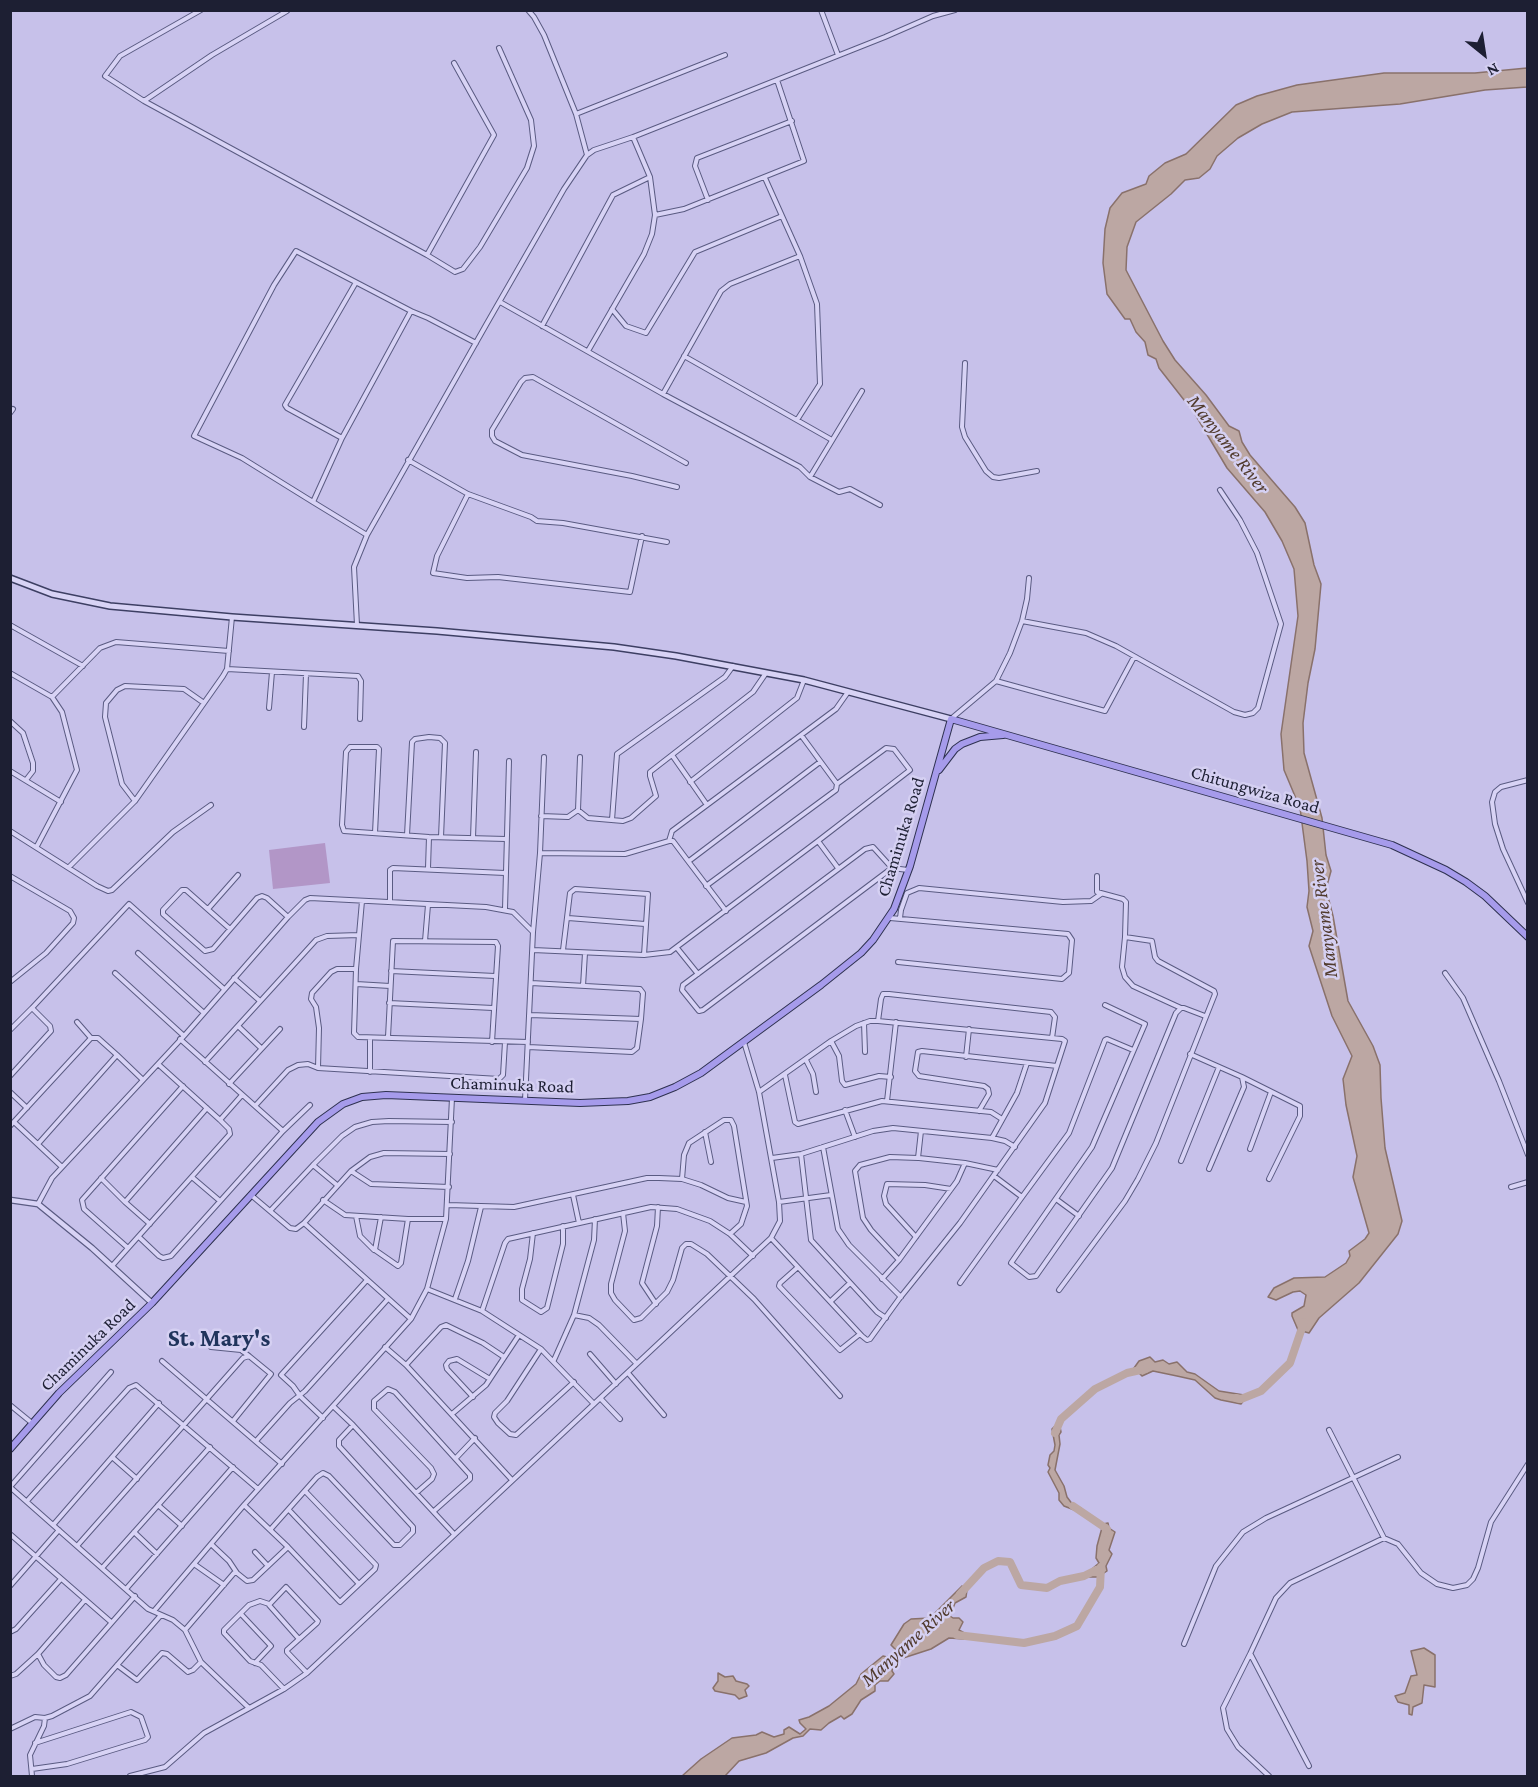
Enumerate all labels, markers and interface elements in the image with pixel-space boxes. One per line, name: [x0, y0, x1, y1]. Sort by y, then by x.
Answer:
north arrow: [1454, 24, 1514, 84]
text: N: [1484, 60, 1502, 80]
water label: Manyame River: [1182, 390, 1274, 498]
street label: Chitungwiza Road: [1188, 761, 1322, 819]
street label: Chaminuka Road: [873, 775, 929, 899]
water label: Manyame River: [1305, 859, 1343, 979]
street label: Chaminuka Road: [450, 1072, 574, 1098]
street label: Chaminuka Road: [36, 1294, 140, 1396]
district label: St. Mary's: [168, 1325, 270, 1353]
water label: Manyame River: [856, 1594, 960, 1692]

